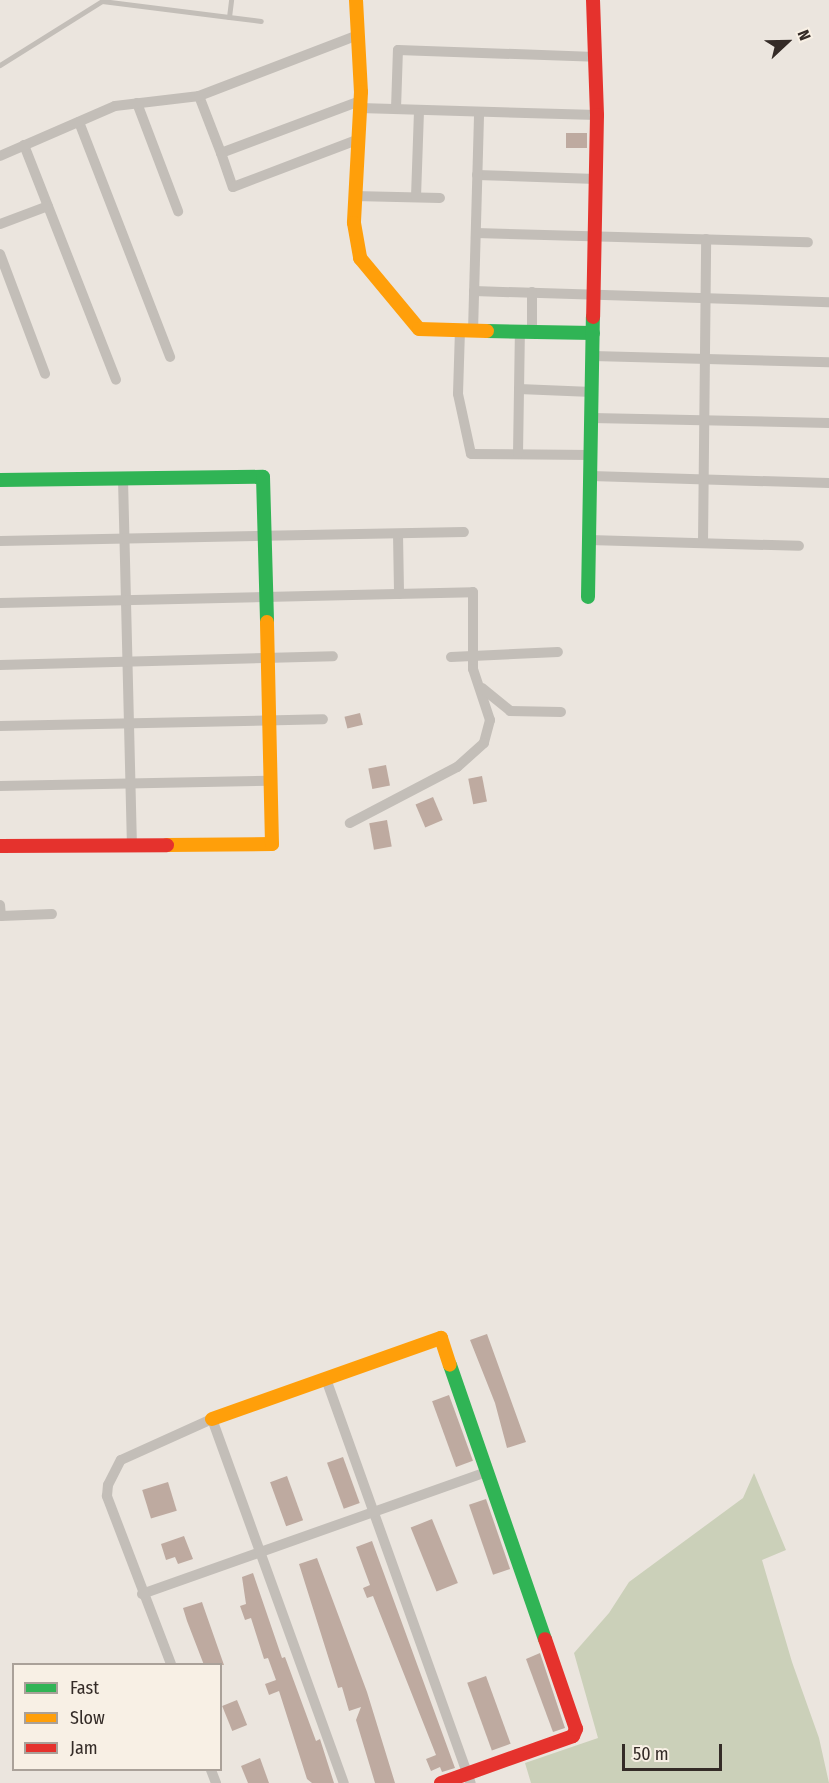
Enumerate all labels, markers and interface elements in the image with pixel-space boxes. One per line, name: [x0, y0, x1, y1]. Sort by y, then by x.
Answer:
north arrow: [757, 12, 817, 72]
text: N: [794, 27, 815, 43]
legend: [12, 1663, 222, 1771]
text: Fast: [70, 1677, 99, 1699]
text: Slow: [70, 1707, 105, 1729]
scale bar: [625, 1732, 726, 1770]
text: Jam: [70, 1737, 98, 1759]
text: 50 m: [633, 1743, 669, 1765]

